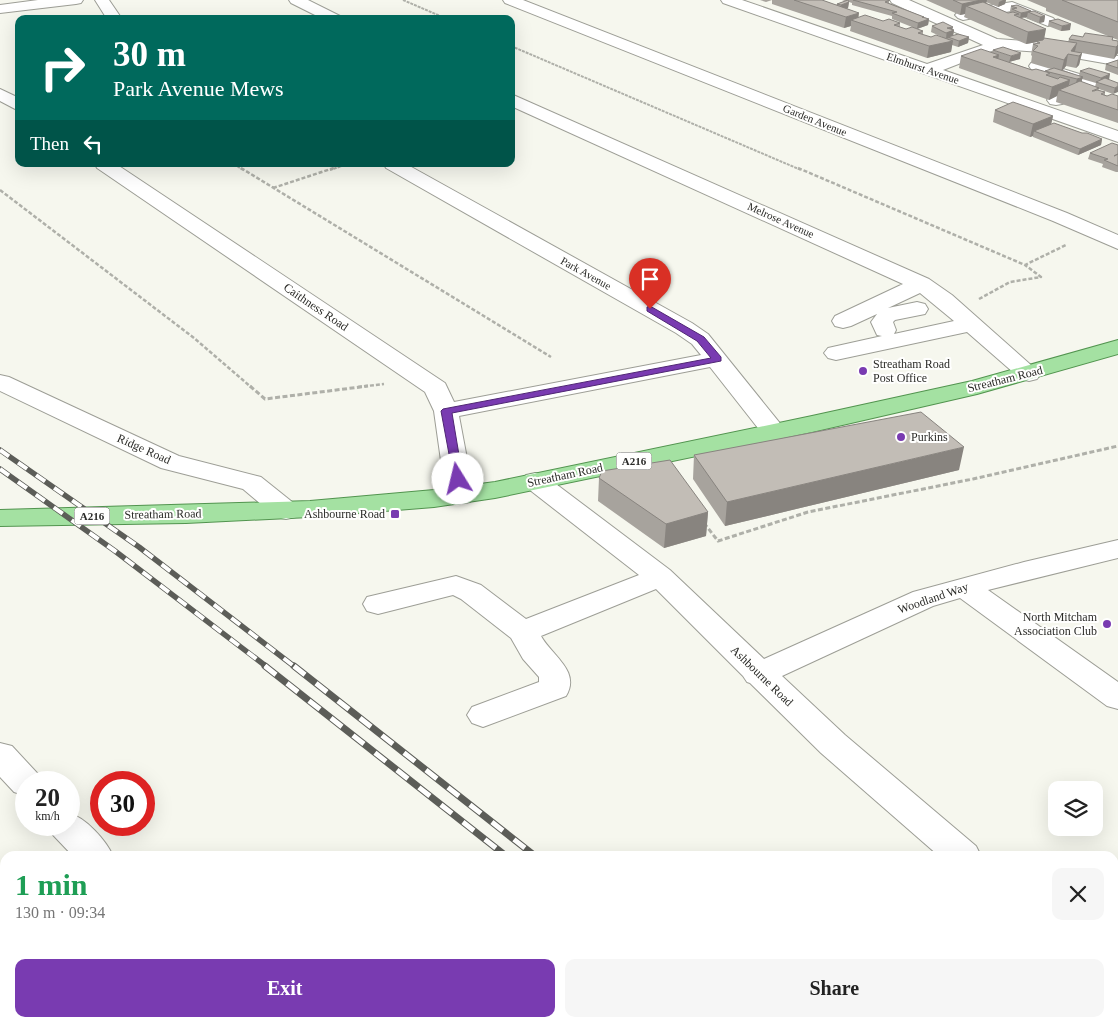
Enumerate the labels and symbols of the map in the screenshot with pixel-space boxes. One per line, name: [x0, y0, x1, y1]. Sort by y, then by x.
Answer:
street label: Elmhurst Avenue: [885, 50, 961, 86]
street label: Garden Avenue: [781, 102, 849, 138]
street label: Melrose Avenue: [746, 200, 816, 240]
street label: Park Avenue: [559, 254, 613, 292]
pin: [629, 258, 671, 309]
street label: Caithness Road: [281, 280, 351, 334]
place label: Streatham Road Post Office: [873, 357, 950, 385]
street label: Streatham Road: [966, 363, 1044, 395]
marker: Streatham Road Post Office: [857, 365, 869, 377]
place label: Purkins: [911, 430, 948, 444]
street label: Ridge Road: [115, 431, 173, 467]
marker: Purkins: [895, 431, 907, 443]
position arrow: [431, 452, 483, 504]
road number: A216: [616, 452, 652, 470]
street label: Streatham Road: [526, 460, 604, 490]
street label: Streatham Road: [124, 506, 202, 522]
place label: Ashbourne Road: [304, 507, 385, 521]
road number: A216: [74, 508, 110, 524]
marker: Ashbourne Road: [389, 508, 401, 520]
street label: Woodland Way: [896, 579, 970, 617]
place label: North Mitcham Association Club: [1014, 610, 1098, 638]
marker: North Mitcham Association Club: [1101, 618, 1113, 630]
street label: Ashbourne Road: [728, 643, 796, 709]
speed limit sign: 30: [90, 771, 155, 836]

